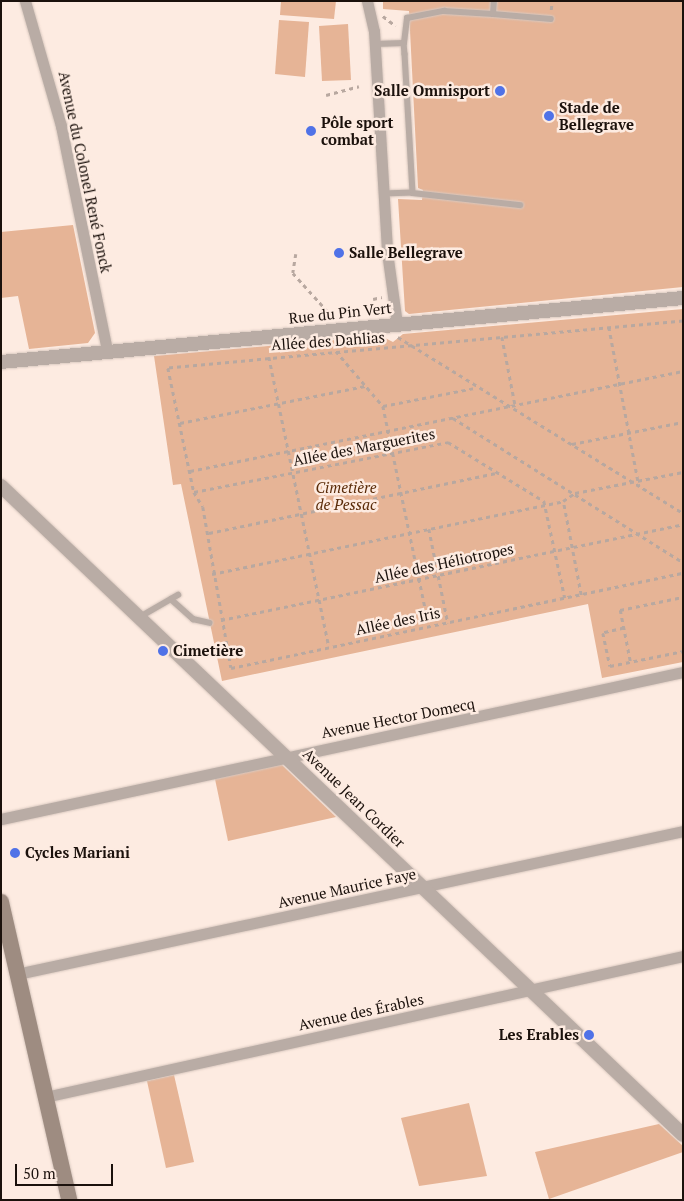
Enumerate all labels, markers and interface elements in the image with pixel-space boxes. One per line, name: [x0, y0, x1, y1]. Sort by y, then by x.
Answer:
street label: Avenue du Colonel René Fonck: [55, 70, 115, 274]
place label: Salle Omnisport: [374, 82, 490, 100]
marker: Salle Omnisport: [494, 85, 506, 97]
place label: Stade de Bellegrave: [559, 98, 634, 133]
marker: Stade de Bellegrave: [543, 110, 555, 122]
place label: Pôle sport combat: [321, 113, 393, 148]
marker: Pôle sport combat: [305, 125, 317, 137]
place label: Salle Bellegrave: [349, 244, 463, 262]
marker: Salle Bellegrave: [333, 247, 345, 259]
street label: Rue du Pin Vert: [287, 299, 393, 327]
street label: Allée des Dahlias: [270, 328, 386, 354]
street label: Allée des Marguerites: [291, 424, 437, 470]
park label: Cimetière de Pessac: [315, 478, 377, 513]
street label: Allée des Héliotropes: [373, 539, 515, 587]
street label: Allée des Iris: [354, 603, 442, 639]
place label: Cimetière: [173, 642, 243, 660]
marker: Cimetière: [157, 645, 169, 657]
street label: Avenue Hector Domecq: [320, 694, 476, 742]
street label: Avenue Jean Cordier: [299, 745, 409, 851]
place label: Cycles Mariani: [25, 844, 130, 862]
marker: Cycles Mariani: [9, 847, 21, 859]
street label: Avenue Maurice Faye: [276, 865, 418, 911]
street label: Avenue des Érables: [297, 990, 425, 1034]
place label: Les Erables: [499, 1026, 579, 1044]
marker: Les Erables: [583, 1029, 595, 1041]
scale bar: [18, 1154, 115, 1186]
text: 50 m: [23, 1163, 56, 1183]

